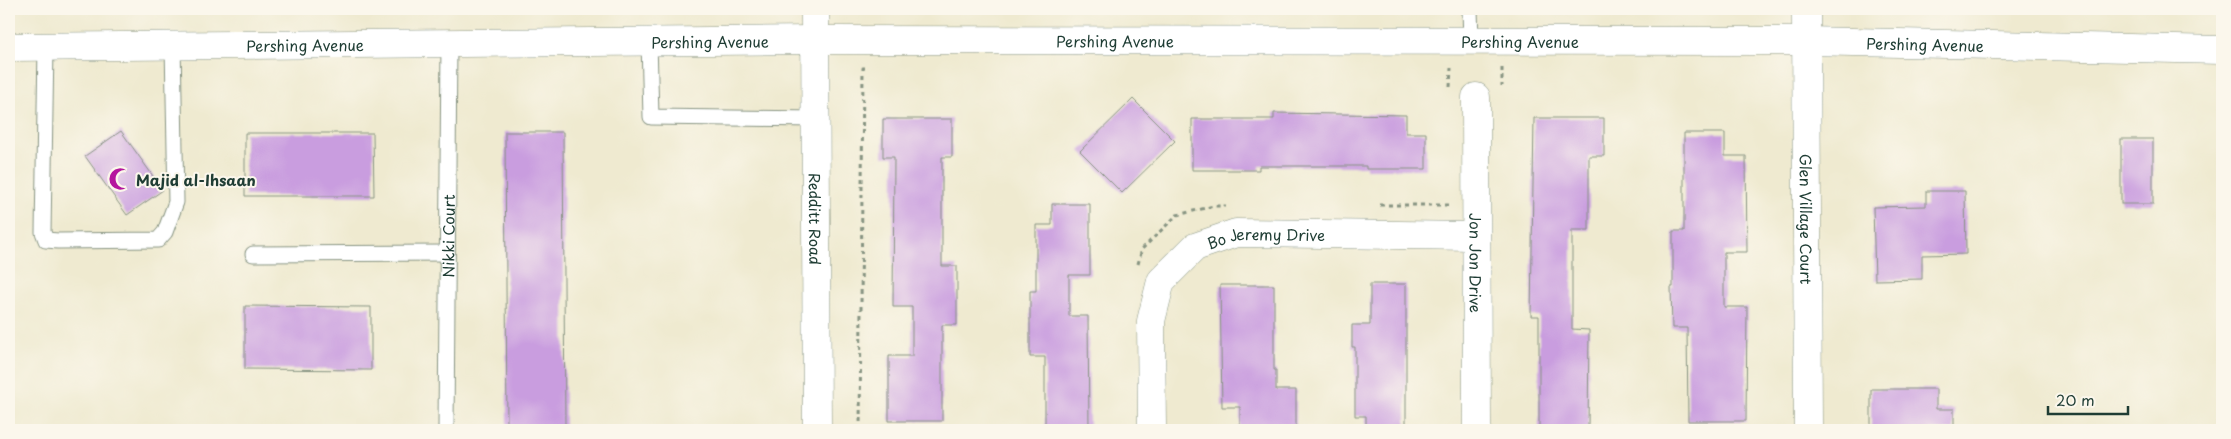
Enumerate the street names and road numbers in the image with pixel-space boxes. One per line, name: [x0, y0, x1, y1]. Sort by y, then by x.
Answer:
street label: Pershing Avenue: [651, 29, 769, 53]
street label: Pershing Avenue: [1056, 29, 1174, 52]
street label: Pershing Avenue: [1461, 29, 1579, 52]
street label: Pershing Avenue: [1866, 31, 1984, 56]
street label: Pershing Avenue: [246, 32, 364, 56]
street label: Glen Village Court: [1795, 154, 1819, 284]
street label: Redditt Road: [804, 173, 828, 265]
street label: Nikki Court: [436, 194, 459, 278]
street label: Jon Jon Drive: [1465, 213, 1488, 313]
street label: Bo Jeremy Drive: [1203, 222, 1325, 254]

